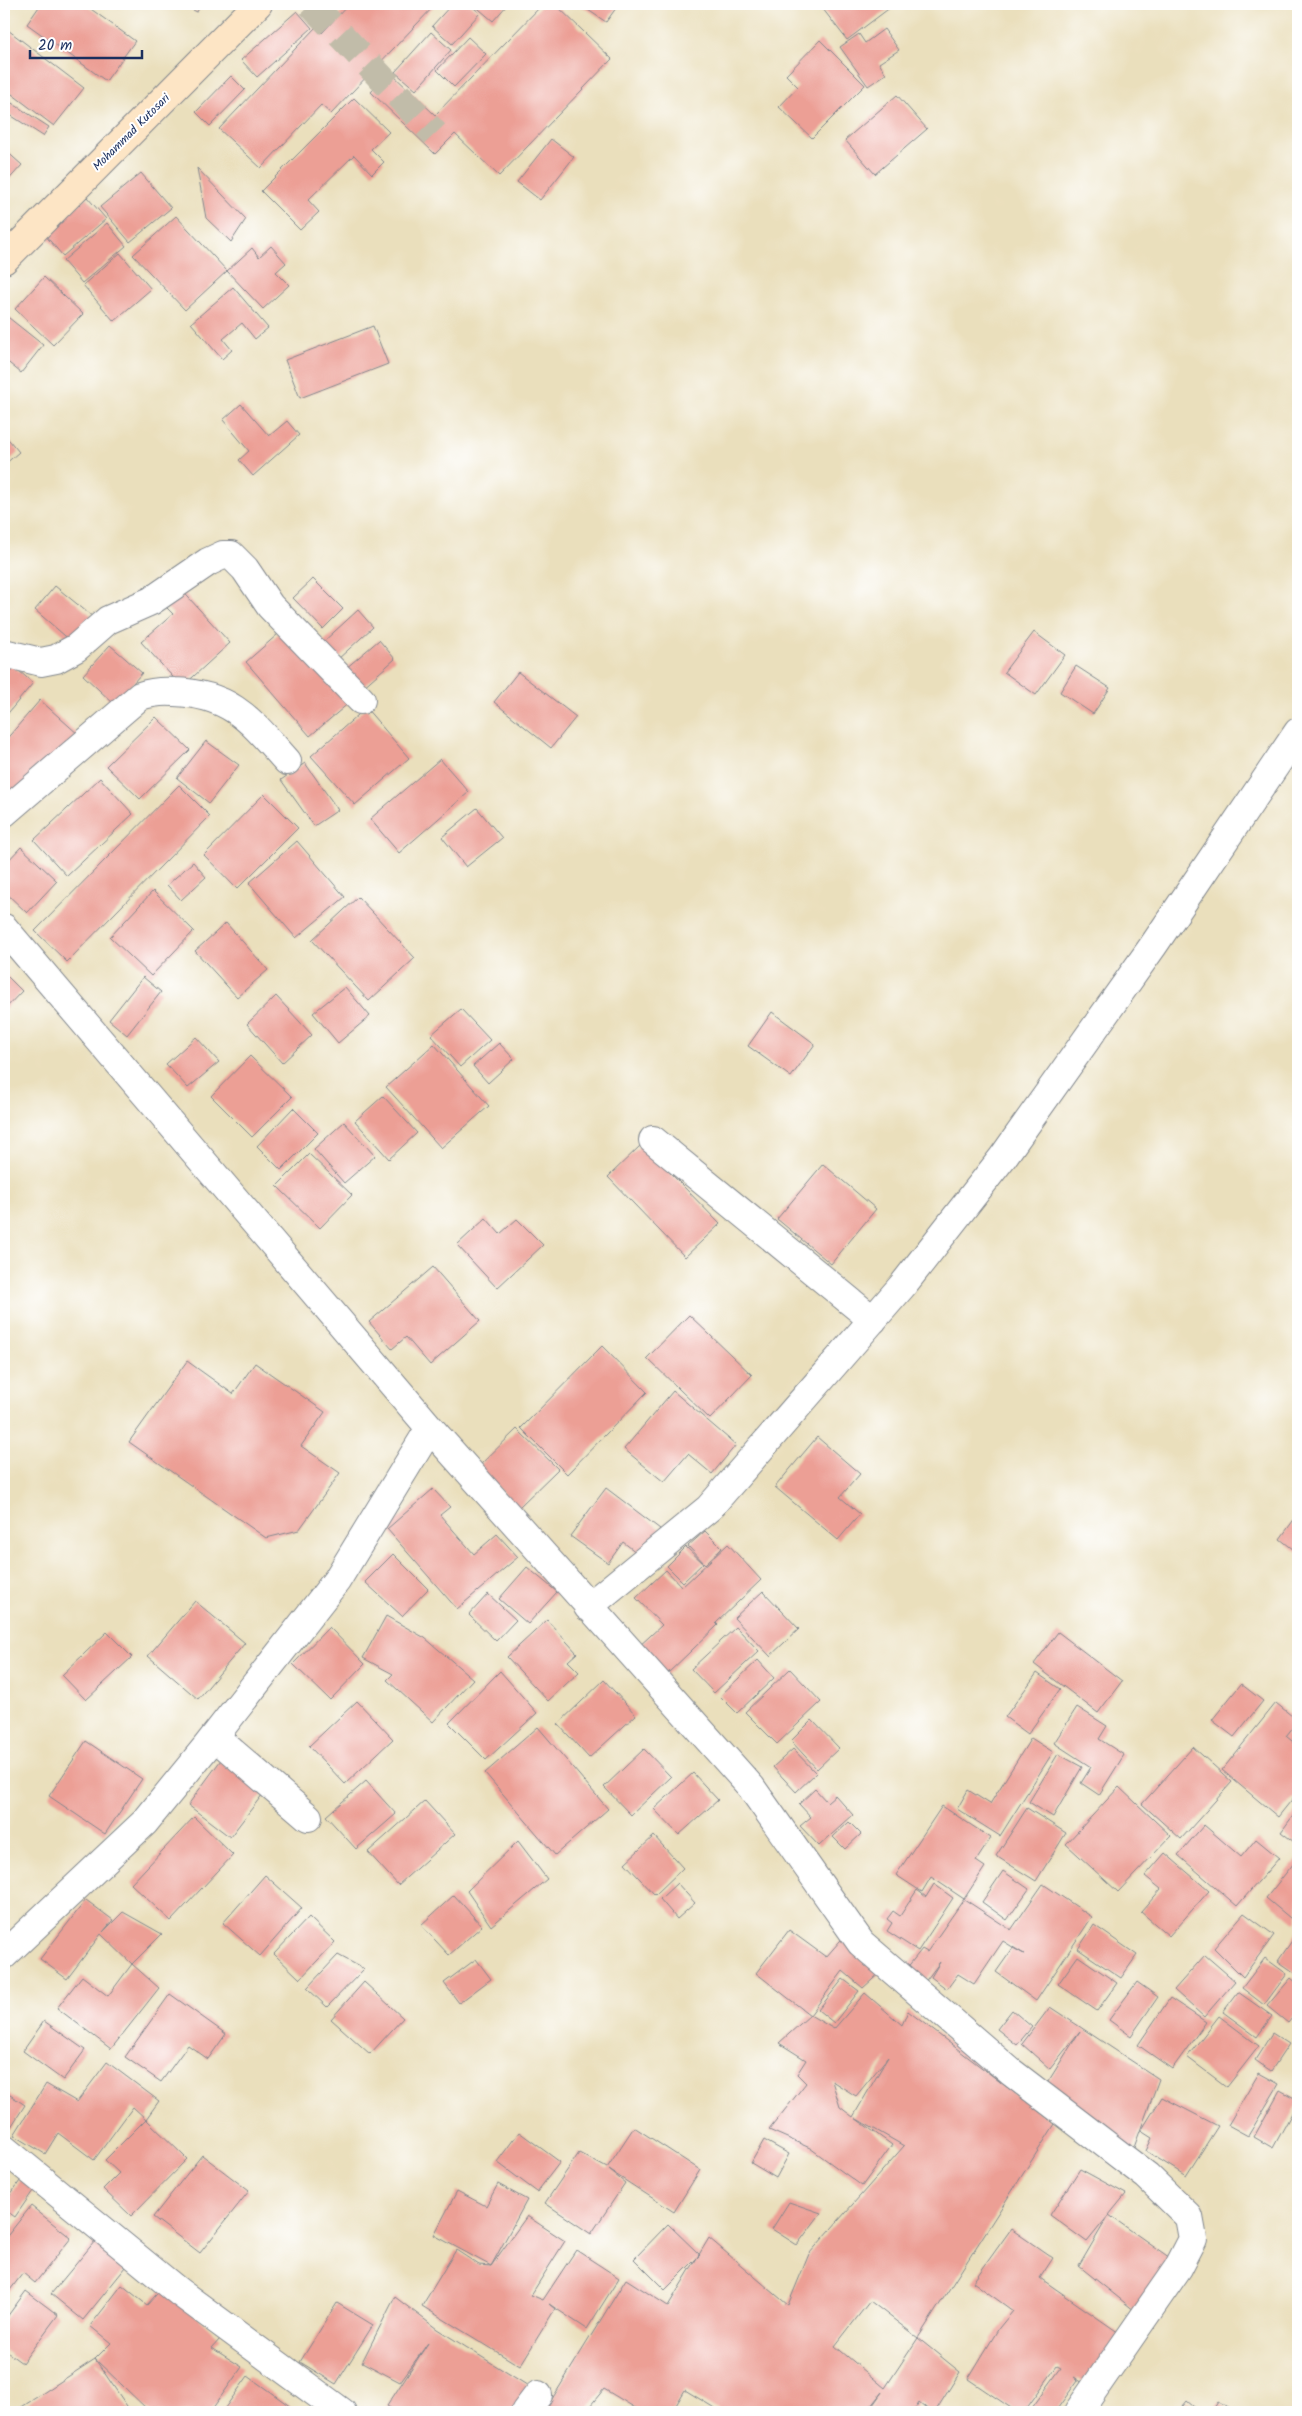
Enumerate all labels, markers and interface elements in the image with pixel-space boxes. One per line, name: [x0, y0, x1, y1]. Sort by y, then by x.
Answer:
scale bar: [30, 28, 142, 60]
text: 20 m: [38, 34, 72, 58]
street label: Mohammad Kutosari: [88, 88, 175, 175]

